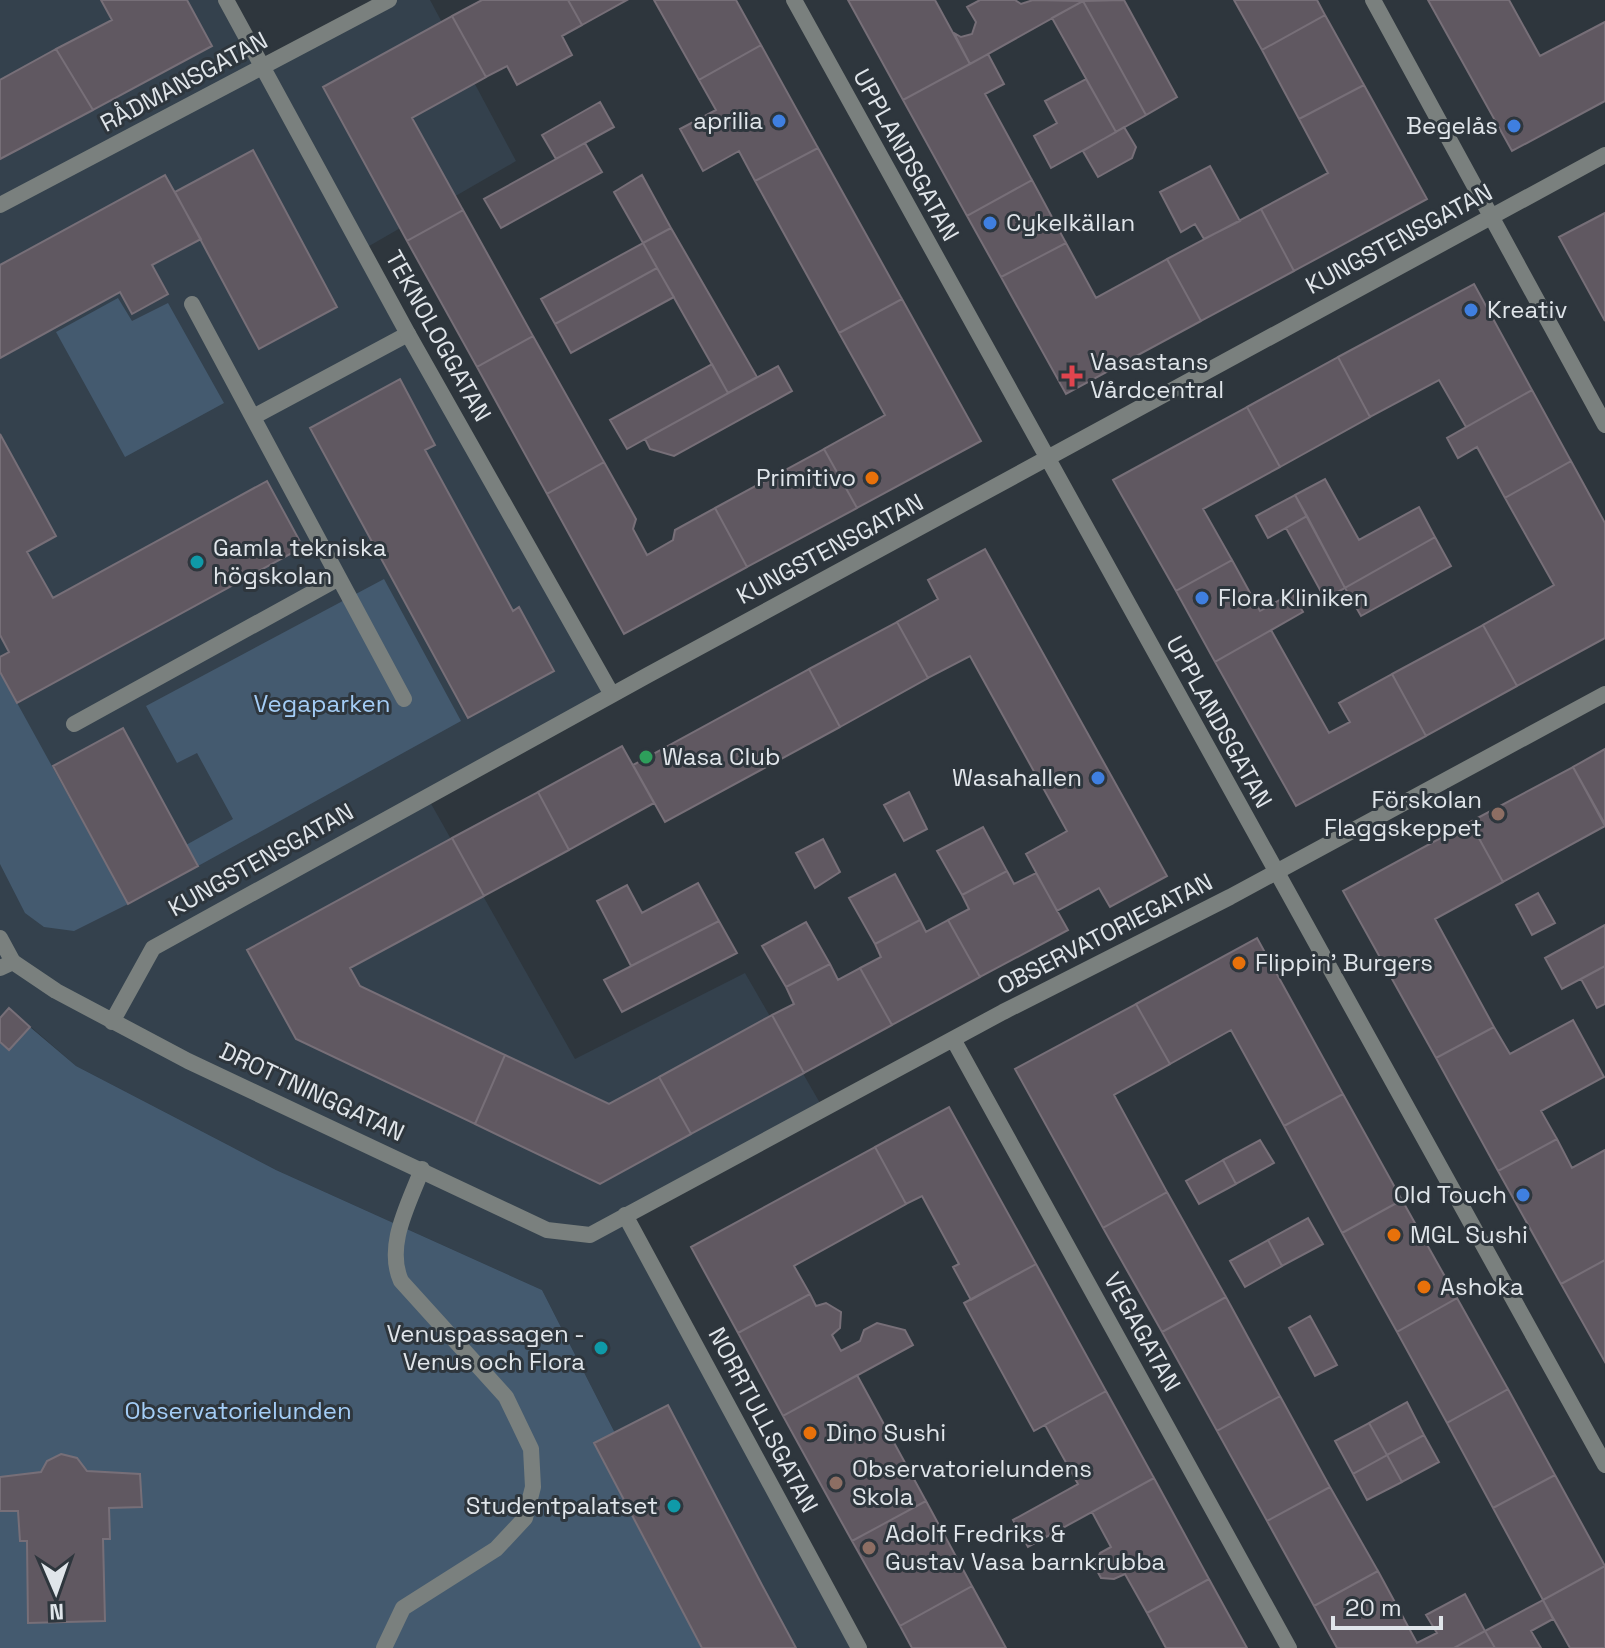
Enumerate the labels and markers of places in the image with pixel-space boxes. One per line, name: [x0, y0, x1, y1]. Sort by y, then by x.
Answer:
place label: aprilia: [693, 105, 763, 136]
place label: Begelås: [1406, 110, 1498, 141]
marker: aprilia: [770, 112, 788, 130]
marker: Begelås: [1505, 117, 1523, 135]
place label: Cykelkällan: [1006, 207, 1135, 238]
marker: Cykelkällan: [981, 214, 999, 232]
place label: Kreativ: [1487, 294, 1567, 325]
marker: Kreativ: [1462, 301, 1480, 319]
place label: Vasastans Vårdcentral: [1090, 346, 1224, 405]
marker: Vasastans Vårdcentral: [1061, 365, 1083, 387]
place label: Primitivo: [756, 462, 856, 493]
marker: Primitivo: [863, 469, 881, 487]
place label: Gamla tekniska högskolan: [213, 532, 387, 591]
marker: Gamla tekniska högskolan: [188, 553, 206, 571]
place label: Flora Kliniken: [1218, 582, 1368, 613]
marker: Flora Kliniken: [1193, 589, 1211, 607]
place label: Wasa Club: [662, 741, 780, 772]
marker: Wasa Club: [637, 748, 655, 766]
place label: Wasahallen: [952, 762, 1082, 793]
marker: Wasahallen: [1089, 769, 1107, 787]
place label: Förskolan Flaggskeppet: [1324, 784, 1482, 843]
marker: Förskolan Flaggskeppet: [1489, 805, 1507, 823]
place label: Flippin' Burgers: [1255, 947, 1433, 978]
marker: Flippin' Burgers: [1230, 954, 1248, 972]
place label: Old Touch: [1394, 1179, 1507, 1210]
marker: Old Touch: [1514, 1186, 1532, 1204]
place label: MGL Sushi: [1410, 1219, 1528, 1250]
marker: MGL Sushi: [1385, 1226, 1403, 1244]
place label: Ashoka: [1440, 1271, 1524, 1302]
marker: Ashoka: [1415, 1278, 1433, 1296]
place label: Venuspassagen - Venus och Flora: [386, 1318, 585, 1377]
marker: Venuspassagen - Venus och Flora: [592, 1339, 610, 1357]
place label: Dino Sushi: [826, 1417, 946, 1448]
marker: Dino Sushi: [801, 1424, 819, 1442]
place label: Observatorielundens Skola: [852, 1453, 1092, 1512]
marker: Observatorielundens Skola: [827, 1474, 845, 1492]
place label: Studentpalatset: [466, 1490, 658, 1521]
marker: Studentpalatset: [665, 1497, 683, 1515]
place label: Adolf Fredriks & Gustav Vasa barnkrubba: [885, 1518, 1166, 1577]
marker: Adolf Fredriks & Gustav Vasa barnkrubba: [860, 1539, 878, 1557]

